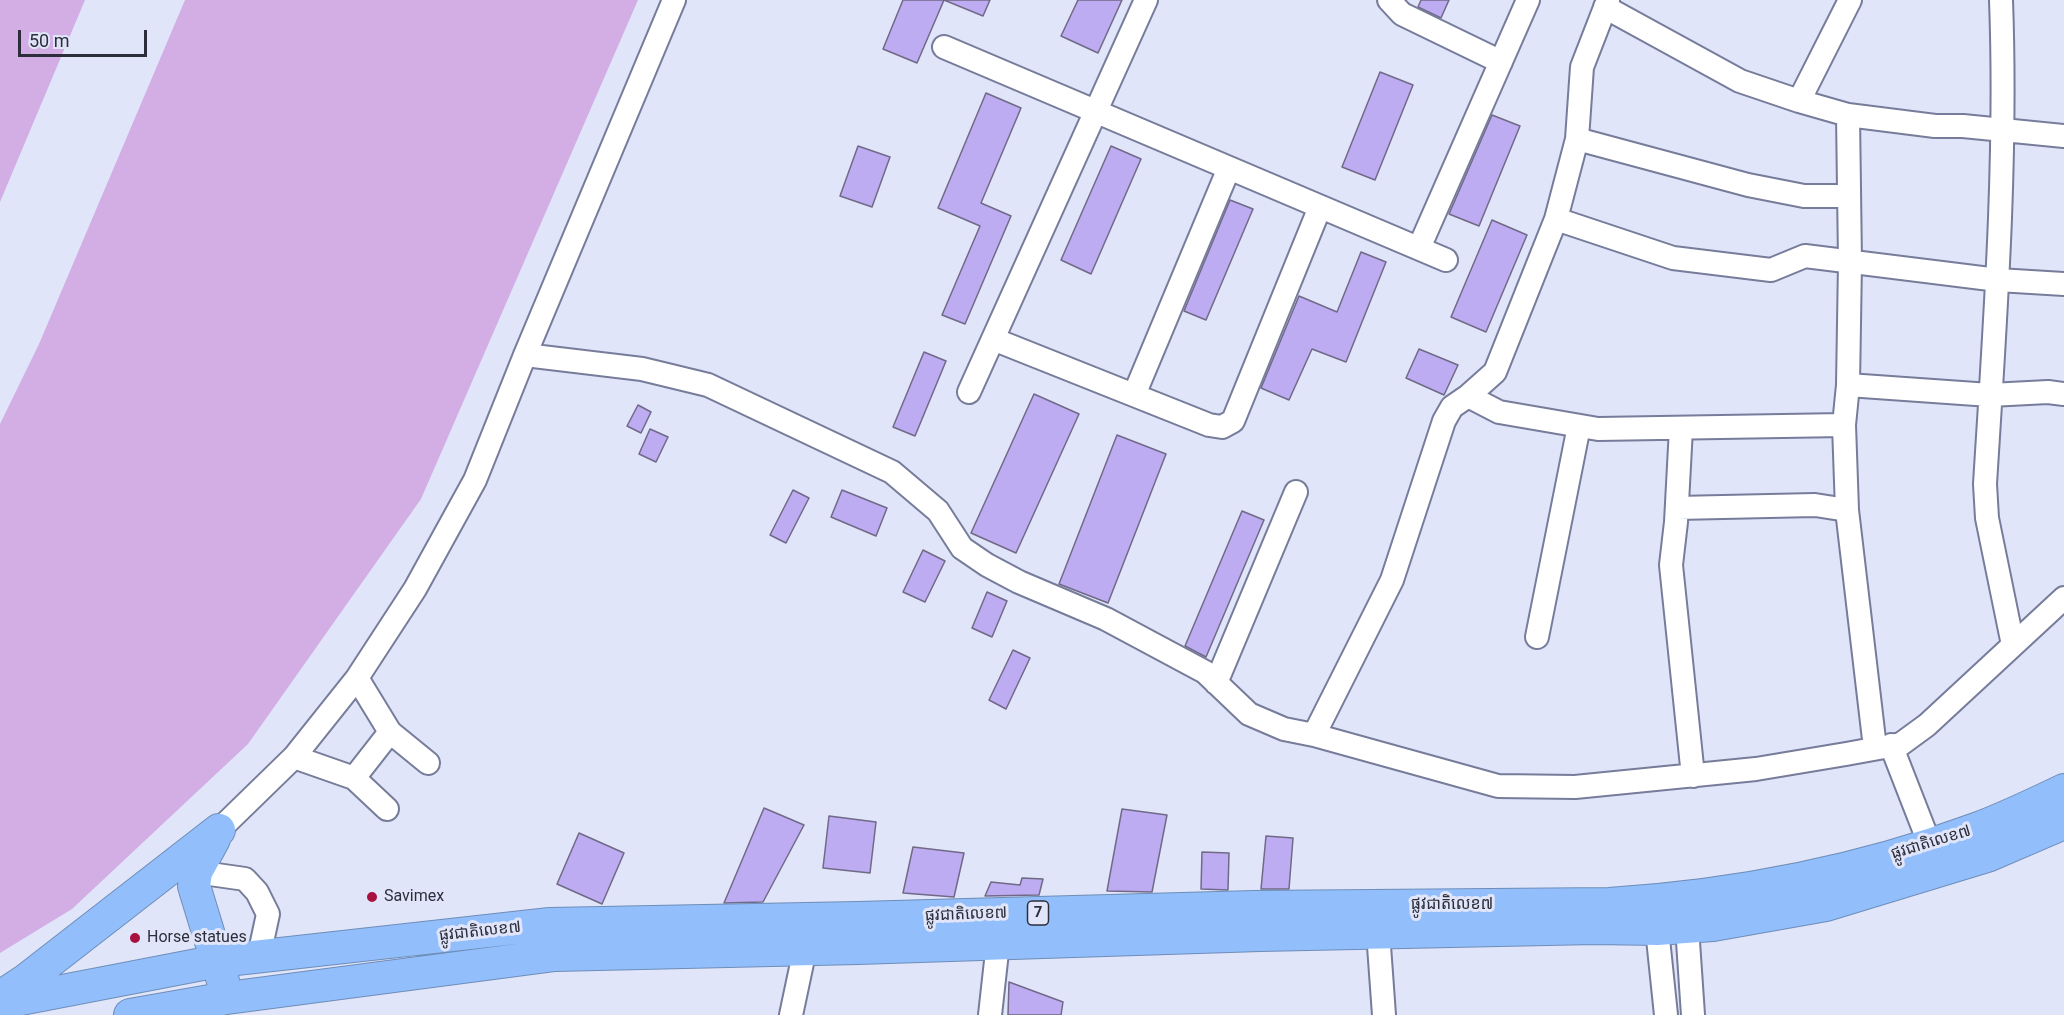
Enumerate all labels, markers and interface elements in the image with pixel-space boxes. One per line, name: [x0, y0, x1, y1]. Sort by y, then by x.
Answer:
scale bar: [21, 18, 150, 56]
text: 50 m: [29, 30, 69, 51]
street label: ផ្លូវជាតិលេខ៧: [1889, 822, 1973, 864]
place label: Savimex: [384, 887, 444, 907]
marker: Savimex: [365, 890, 379, 904]
street label: ផ្លូវជាតិលេខ៧: [1411, 895, 1493, 915]
road number: 7: [1028, 901, 1048, 925]
street label: ផ្លូវជាតិលេខ៧: [924, 904, 1008, 926]
street label: ផ្លូវជាតិលេខ៧: [438, 918, 522, 946]
place label: Horse statues: [147, 928, 247, 948]
marker: Horse statues: [128, 931, 142, 945]

